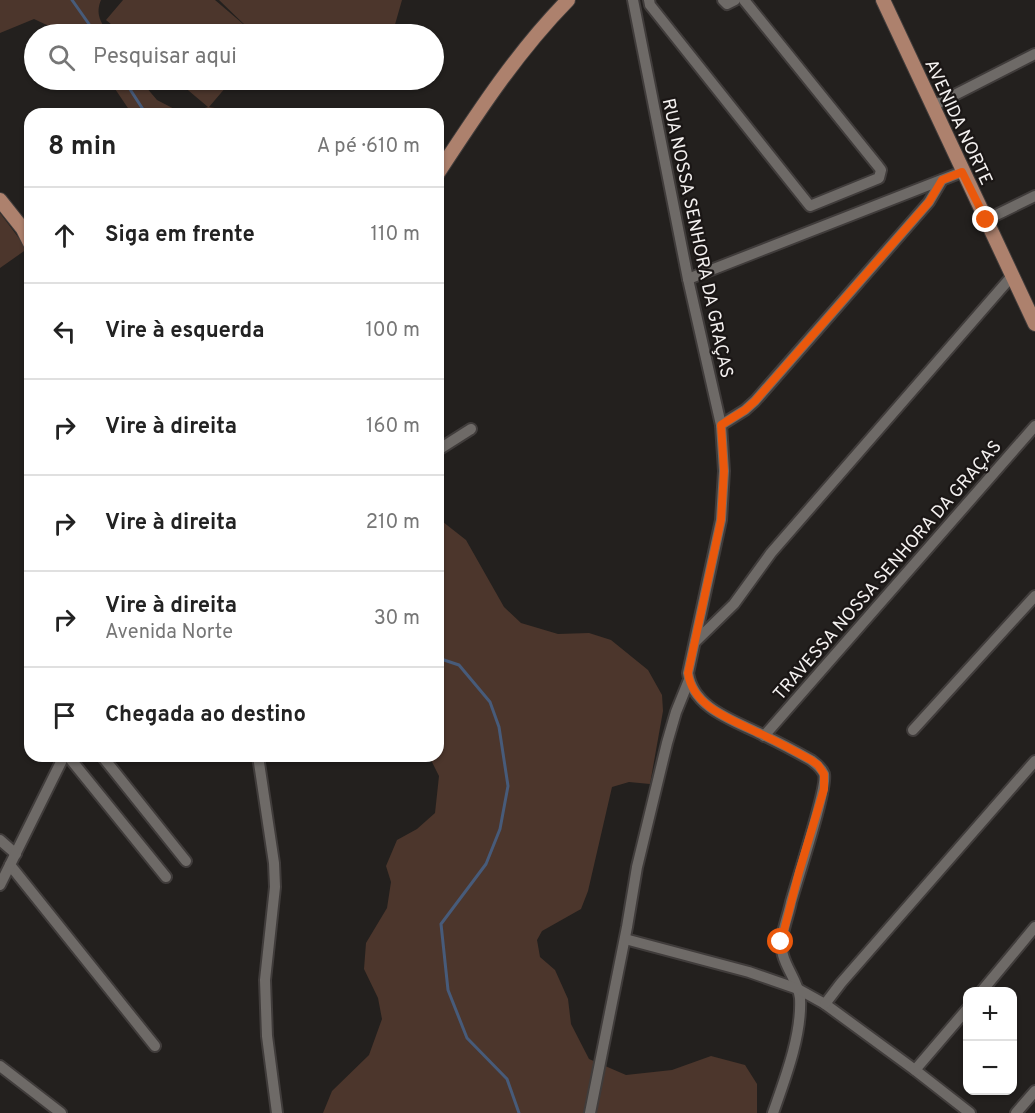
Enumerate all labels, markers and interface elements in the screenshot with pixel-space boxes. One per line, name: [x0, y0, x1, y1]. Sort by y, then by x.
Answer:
search box: [24, 24, 444, 90]
icon: search: [45, 41, 78, 74]
text: Pesquisar aqui: [93, 44, 237, 71]
street label: AVENIDA NORTE: [918, 56, 997, 189]
street label: RUA NOSSA SENHORA DA GRAÇAS: [656, 96, 737, 380]
text: 8 min: [48, 131, 116, 164]
text: A pé · 610 m: [317, 134, 420, 160]
route end: [972, 206, 998, 232]
icon: ahead: [48, 219, 81, 252]
text: Siga em frente: [105, 222, 255, 249]
text: 110 m: [371, 222, 420, 248]
icon: left: [48, 315, 81, 348]
text: Vire à esquerda: [105, 318, 264, 345]
text: 100 m: [365, 318, 420, 344]
icon: right: [48, 411, 81, 444]
text: Vire à direita: [105, 414, 237, 441]
text: 160 m: [366, 414, 420, 440]
street label: TRAVESSA NOSSA SENHORA DA GRAÇAS: [769, 436, 1007, 706]
icon: right: [48, 507, 81, 540]
text: Vire à direita: [105, 510, 237, 537]
text: 210 m: [366, 510, 420, 536]
text: Vire à direita: [105, 593, 237, 620]
icon: right: [48, 603, 81, 636]
text: 30 m: [374, 606, 420, 632]
text: Avenida Norte: [105, 620, 233, 646]
icon: arrive: [48, 699, 81, 732]
text: Chegada ao destino: [105, 702, 306, 729]
route start: [767, 928, 793, 954]
map controls: [963, 987, 1017, 1095]
button: +: [963, 987, 1017, 1041]
button: −: [963, 1041, 1017, 1095]

